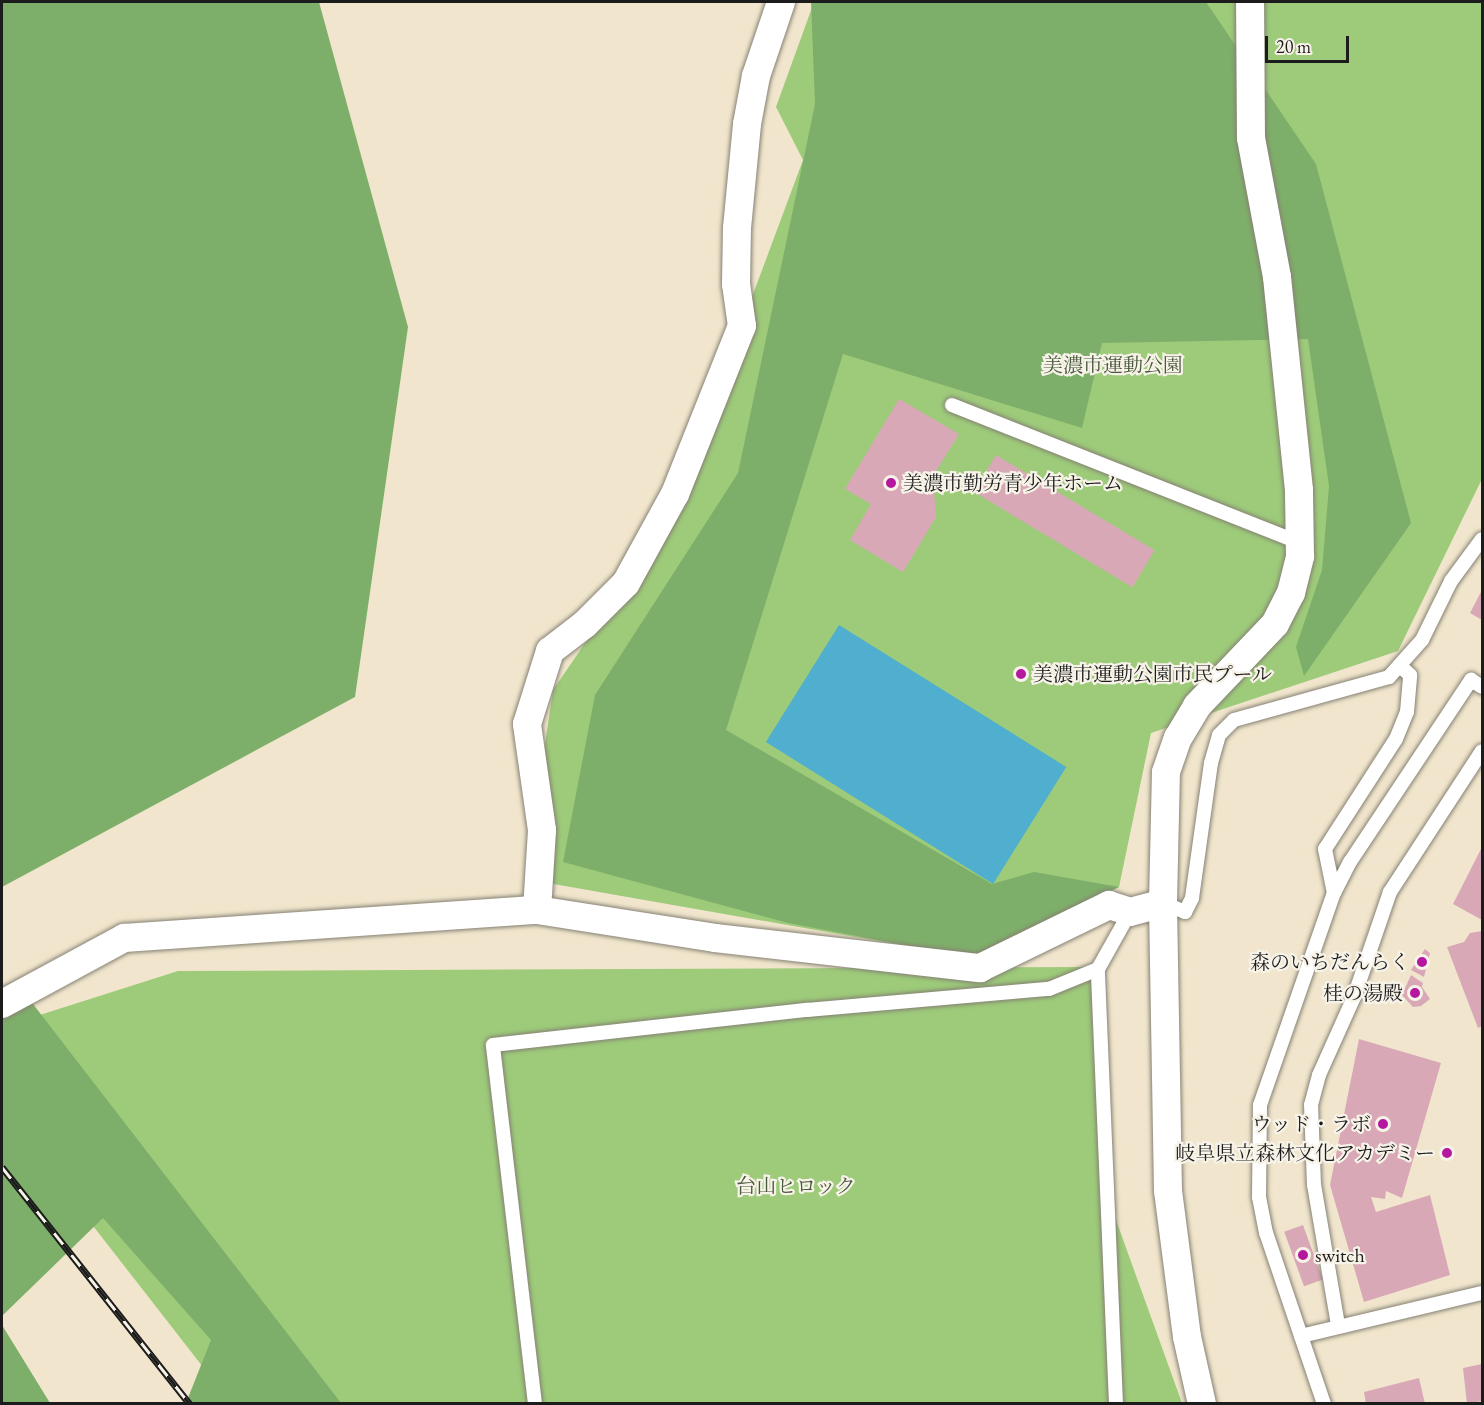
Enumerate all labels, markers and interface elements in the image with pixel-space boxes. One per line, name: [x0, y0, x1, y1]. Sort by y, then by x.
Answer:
scale bar: [1268, 24, 1352, 62]
text: 20 m: [1276, 35, 1311, 58]
park label: 美濃市運動公園: [1043, 353, 1183, 377]
place label: 美濃市勤労青少年ホーム: [903, 471, 1123, 495]
marker: 美濃市勤労青少年ホーム: [884, 476, 898, 490]
place label: 美濃市運動公園市民プール: [1033, 662, 1272, 686]
marker: 美濃市運動公園市民プール: [1014, 667, 1028, 681]
place label: 森のいちだんらく: [1250, 950, 1410, 974]
marker: 森のいちだんらく: [1415, 955, 1429, 969]
place label: 桂の湯殿: [1323, 981, 1403, 1005]
marker: 桂の湯殿: [1408, 986, 1422, 1000]
place label: ウッド・ラボ: [1251, 1112, 1371, 1136]
marker: ウッド・ラボ: [1376, 1117, 1390, 1131]
place label: 岐阜県立森林文化アカデミー: [1175, 1141, 1435, 1165]
marker: 岐阜県立森林文化アカデミー: [1440, 1146, 1454, 1160]
park label: 台山ヒロック: [736, 1174, 856, 1198]
place label: switch: [1315, 1243, 1365, 1267]
marker: switch: [1296, 1248, 1310, 1262]

